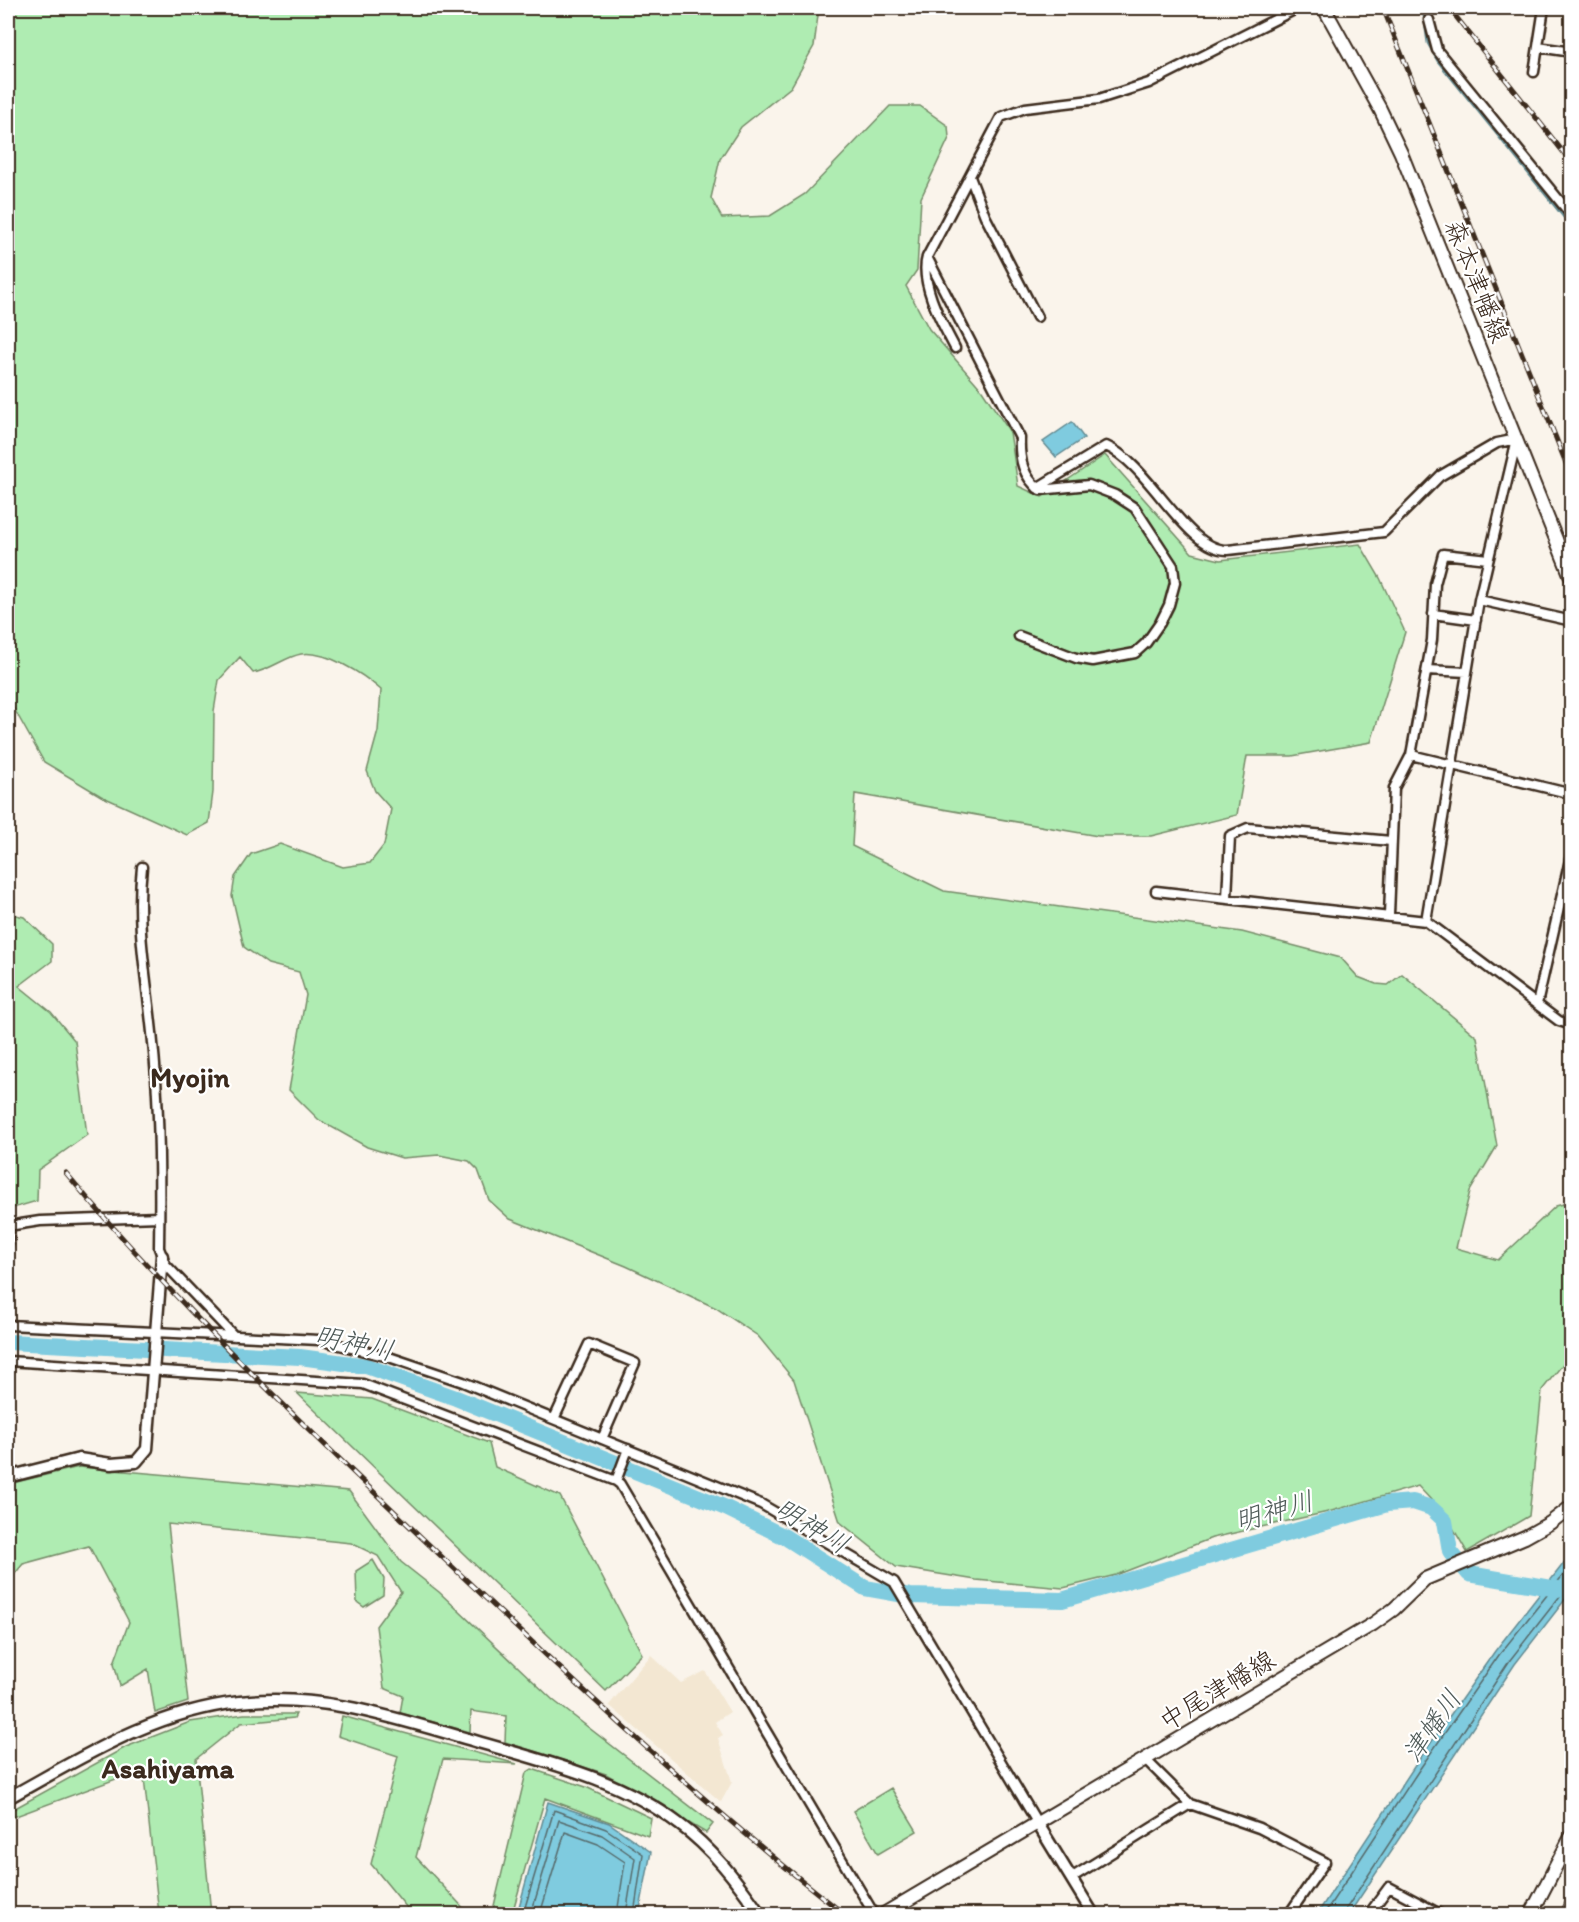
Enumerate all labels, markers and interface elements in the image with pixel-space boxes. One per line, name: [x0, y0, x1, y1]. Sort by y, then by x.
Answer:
street label: 森本津幡線: [1438, 215, 1516, 347]
district label: Myojin: [150, 1060, 230, 1094]
water label: 明神川: [311, 1318, 397, 1367]
water label: 明神川: [1230, 1483, 1317, 1538]
water label: 明神川: [769, 1491, 855, 1561]
street label: 中尾津幡線: [1153, 1643, 1281, 1737]
water label: 津幡川: [1395, 1683, 1468, 1768]
district label: Asahiyama: [101, 1751, 235, 1785]

